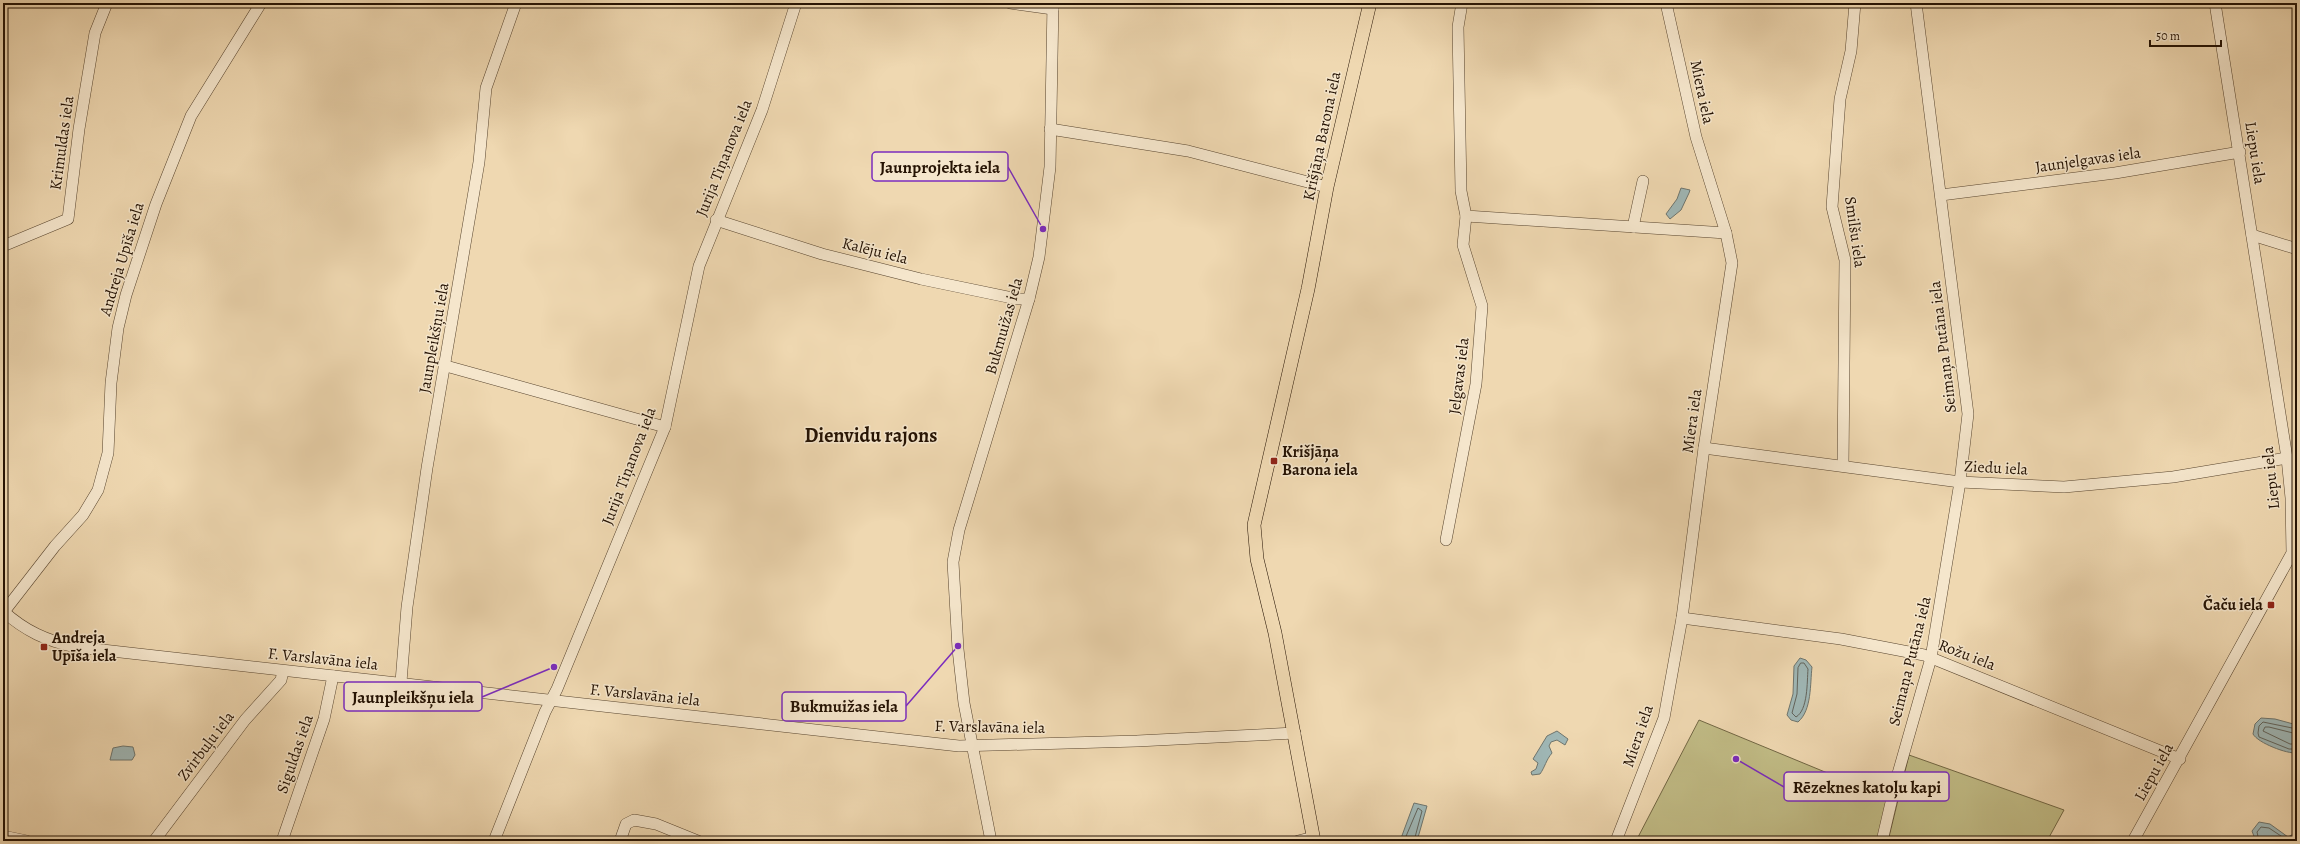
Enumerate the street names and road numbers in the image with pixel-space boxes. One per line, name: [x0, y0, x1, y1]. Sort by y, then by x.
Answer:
street label: Miera iela: [1685, 58, 1720, 126]
street label: Krišjāņa Barona iela: [1298, 69, 1347, 203]
street label: Krimuldas iela: [44, 94, 80, 192]
street label: Jurija Tiņanova iela: [690, 95, 758, 220]
street label: Liepu iela: [2239, 120, 2271, 186]
street label: Jaunjelgavas iela: [2034, 142, 2143, 178]
street label: Smilšu iela: [1839, 195, 1871, 269]
street label: Andreja Upīša iela: [94, 199, 150, 319]
street label: Kalēju iela: [840, 232, 911, 270]
street label: Bukmuižas iela: [980, 274, 1029, 377]
street label: Seimaņa Putāna iela: [1924, 279, 1962, 414]
street label: Jaunpleikšņu iela: [413, 280, 455, 395]
street label: Jelgavas iela: [1443, 336, 1475, 416]
street label: Miera iela: [1677, 387, 1707, 455]
street label: Jurija Tiņanova iela: [596, 403, 662, 528]
street label: Liepu iela: [2257, 445, 2285, 511]
street label: Ziedu iela: [1963, 455, 2029, 481]
street label: Seimaņa Putāna iela: [1883, 593, 1937, 728]
street label: Rožu iela: [1935, 634, 1999, 676]
street label: F. Varslavāna iela: [267, 642, 380, 676]
street label: F. Varslavāna iela: [589, 678, 702, 712]
street label: Miera iela: [1617, 701, 1659, 770]
street label: Zvirbuļu iela: [173, 706, 240, 785]
street label: Siguldas iela: [271, 711, 319, 796]
street label: F. Varslavāna iela: [934, 715, 1046, 739]
street label: Liepu iela: [2129, 739, 2179, 805]

